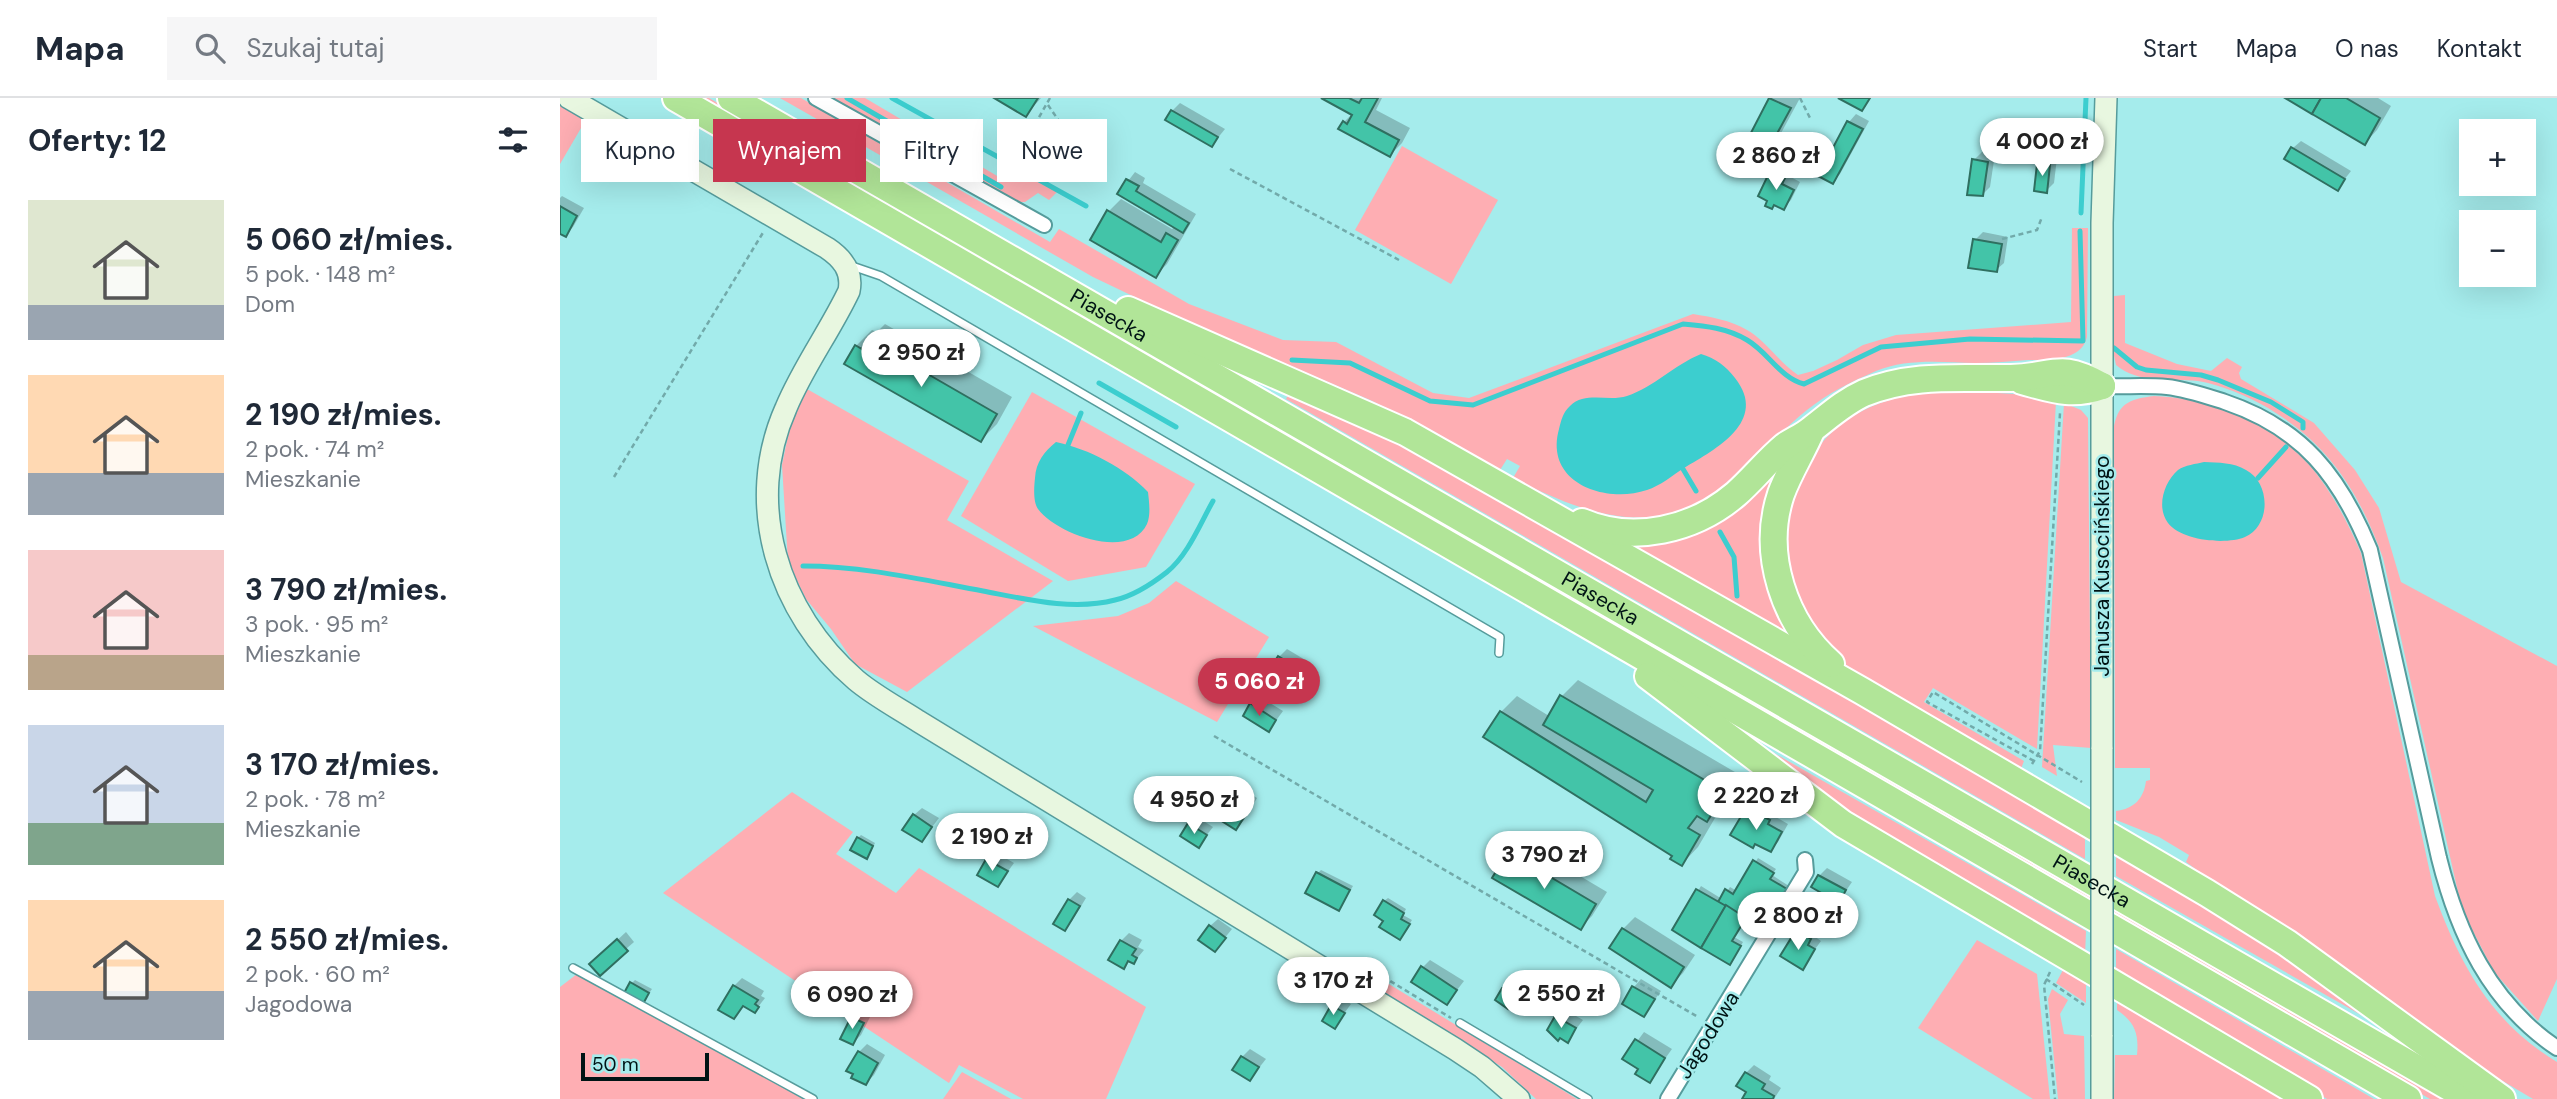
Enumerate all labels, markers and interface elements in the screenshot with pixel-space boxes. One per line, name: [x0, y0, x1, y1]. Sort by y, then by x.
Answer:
search box: [167, 17, 657, 80]
text: Mapa: [35, 27, 125, 70]
icon: search: [191, 29, 229, 67]
text: Szukaj tutaj: [247, 31, 385, 65]
text: Start: [2143, 33, 2198, 64]
text: Mapa: [2236, 33, 2297, 64]
text: O nas: [2335, 33, 2399, 64]
text: Kontakt: [2437, 33, 2522, 64]
pin: 4 000 zł: [1970, 118, 2114, 178]
chip: Kupno: [581, 119, 699, 182]
chip: Wynajem: [713, 119, 866, 182]
chip: Filtry: [880, 119, 983, 182]
chip: Nowe: [997, 119, 1107, 182]
map controls: [2459, 119, 2536, 287]
button: +: [2459, 119, 2536, 196]
text: Oferty: 12: [28, 121, 166, 160]
icon: filters: [494, 121, 532, 159]
text: 4 000 zł: [1996, 126, 2088, 156]
pin: 2 860 zł: [1704, 132, 1848, 192]
text: 2 860 zł: [1732, 140, 1820, 170]
button: −: [2459, 210, 2536, 287]
text: 5 060 zł/mies.: [245, 220, 453, 259]
icon: home: [84, 228, 168, 312]
text: 5 pok. · 148 m²: [245, 259, 395, 289]
street label: Piasecka: [1065, 282, 1153, 349]
text: Dom: [245, 289, 295, 319]
pin: 2 950 zł: [849, 330, 993, 389]
text: 2 950 zł: [877, 337, 965, 367]
text: 2 190 zł/mies.: [245, 395, 441, 434]
icon: home: [84, 403, 168, 487]
text: 2 pok. · 74 m²: [245, 434, 384, 464]
street label: Janusza Kusocińskiego: [2088, 455, 2116, 677]
text: Mieszkanie: [245, 464, 361, 494]
street label: Piasecka: [1556, 565, 1644, 632]
text: 3 790 zł/mies.: [245, 570, 447, 609]
icon: home: [84, 578, 168, 662]
text: 3 pok. · 95 m²: [245, 609, 388, 639]
text: Mieszkanie: [245, 639, 361, 669]
pin: 5 060 zł: [1187, 658, 1331, 718]
text: 5 060 zł: [1214, 666, 1304, 696]
text: 3 170 zł/mies.: [245, 745, 439, 784]
icon: home: [84, 753, 168, 837]
pin: 2 220 zł: [1684, 772, 1828, 832]
pin: 4 950 zł: [1122, 776, 1266, 836]
text: 2 220 zł: [1714, 780, 1798, 810]
text: 2 pok. · 78 m²: [245, 784, 385, 814]
text: 4 950 zł: [1150, 784, 1238, 814]
text: Mieszkanie: [245, 814, 361, 844]
pin: 2 190 zł: [920, 814, 1064, 873]
text: 2 190 zł: [951, 821, 1033, 851]
pin: 3 790 zł: [1472, 832, 1616, 891]
text: 3 790 zł: [1501, 839, 1587, 869]
street label: Piasecka: [2048, 848, 2136, 915]
pin: 2 800 zł: [1726, 892, 1870, 952]
text: 2 800 zł: [1753, 900, 1843, 930]
text: 2 550 zł/mies.: [245, 920, 449, 959]
icon: home: [84, 928, 168, 1012]
pin: 3 170 zł: [1261, 958, 1405, 1017]
text: 2 pok. · 60 m²: [245, 959, 390, 989]
text: 3 170 zł: [1293, 965, 1373, 995]
pin: 2 550 zł: [1489, 970, 1633, 1030]
pin: 6 090 zł: [780, 972, 924, 1031]
text: 2 550 zł: [1518, 978, 1604, 1008]
text: 6 090 zł: [807, 979, 897, 1009]
street label: Jagodowa: [1670, 986, 1746, 1084]
text: Jagodowa: [245, 989, 352, 1019]
scale bar: [581, 1050, 709, 1082]
text: 50 m: [592, 1052, 639, 1077]

